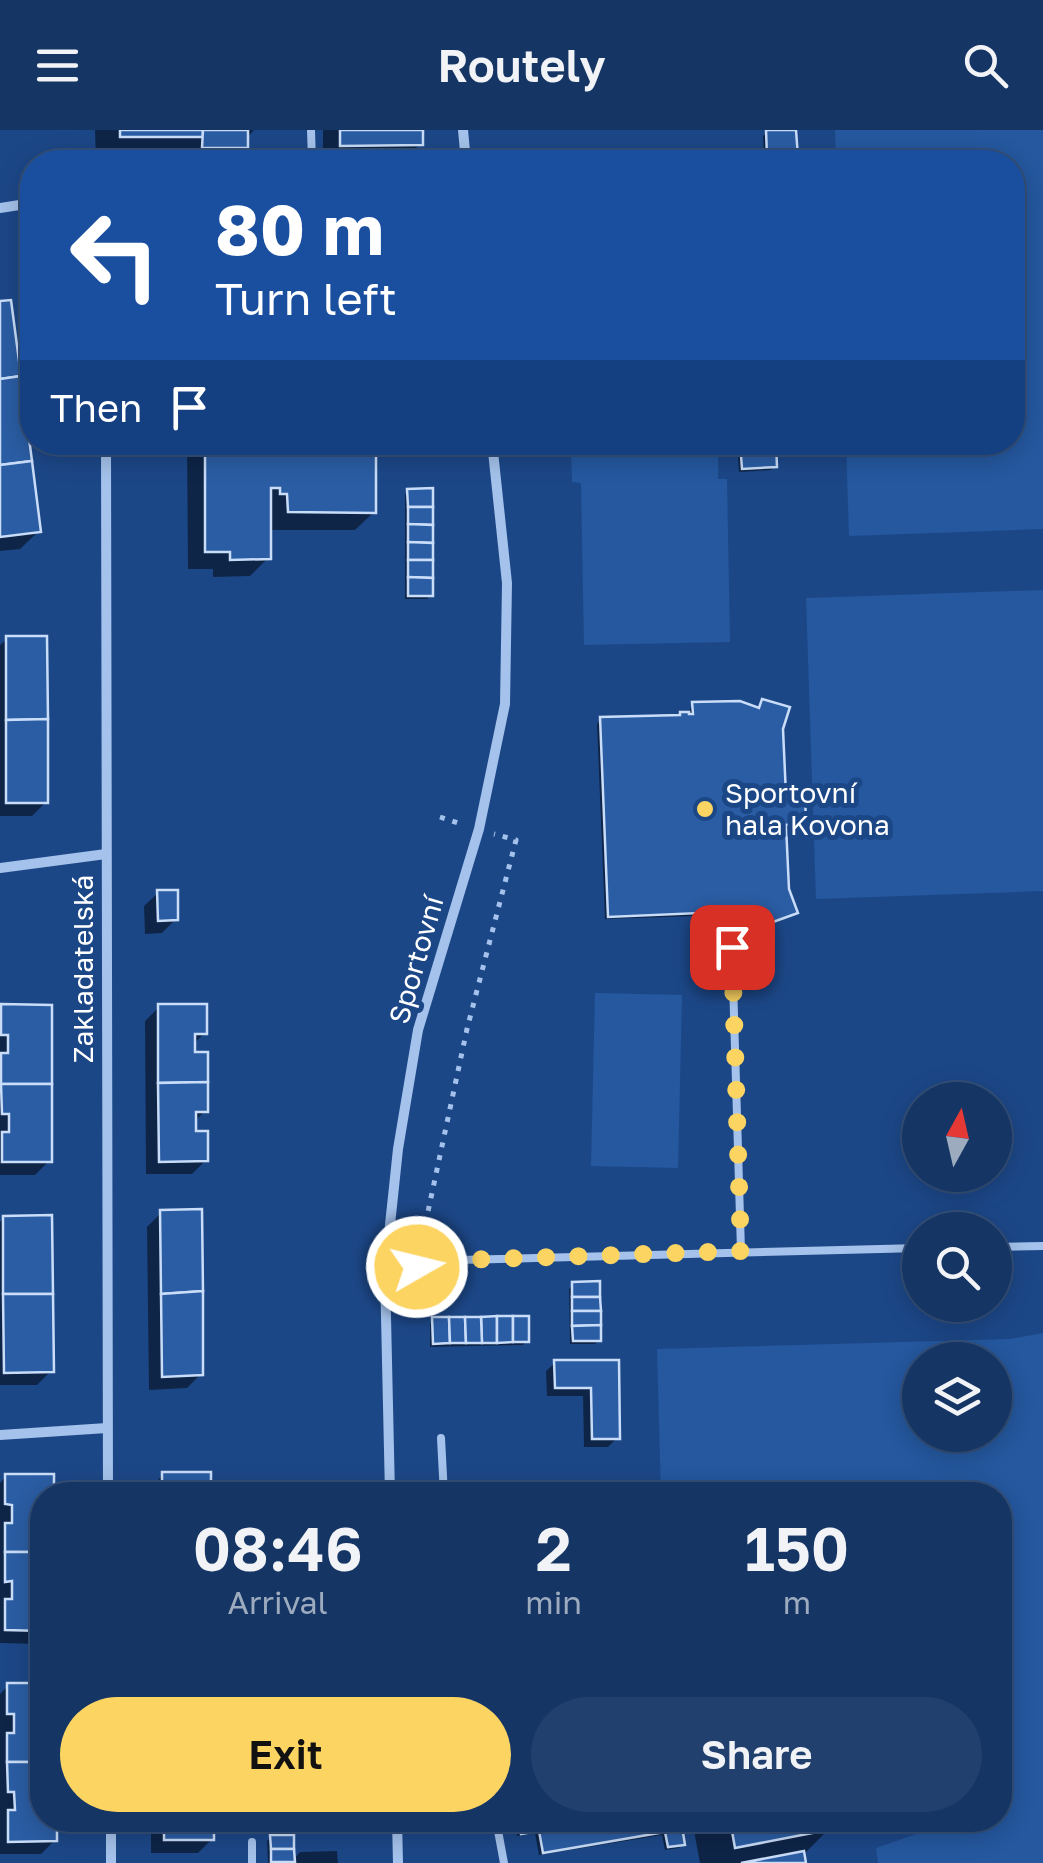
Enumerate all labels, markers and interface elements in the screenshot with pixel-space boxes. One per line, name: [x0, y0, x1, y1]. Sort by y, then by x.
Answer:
icon: menu: [30, 38, 85, 93]
text: Routely: [437, 38, 606, 92]
icon: search: [958, 38, 1013, 93]
text: 80 m: [215, 186, 384, 270]
icon: left: [50, 190, 180, 320]
text: Turn left: [215, 271, 397, 325]
icon: arrive: [162, 380, 217, 435]
text: Then: [50, 385, 142, 430]
place label: Sportovní hala Kovona: [725, 776, 890, 841]
marker: Sportovní hala Kovona: [694, 798, 716, 820]
street label: Zakladatelská: [66, 875, 99, 1063]
street label: Sportovní: [382, 891, 450, 1028]
pin: [690, 905, 775, 990]
icon: arrive: [705, 920, 760, 975]
north arrow: [902, 1082, 1012, 1192]
map controls: [902, 1082, 1012, 1452]
button: search: [902, 1212, 1012, 1322]
position arrow: [365, 1215, 469, 1319]
button: layers: [902, 1342, 1012, 1452]
text: 08:46: [193, 1512, 363, 1584]
text: 2: [536, 1512, 572, 1584]
text: 150: [745, 1512, 849, 1584]
text: Arrival: [228, 1583, 328, 1621]
text: min: [525, 1583, 582, 1621]
text: m: [783, 1583, 811, 1621]
button: Exit: [60, 1697, 511, 1812]
button: Share: [531, 1697, 982, 1812]

